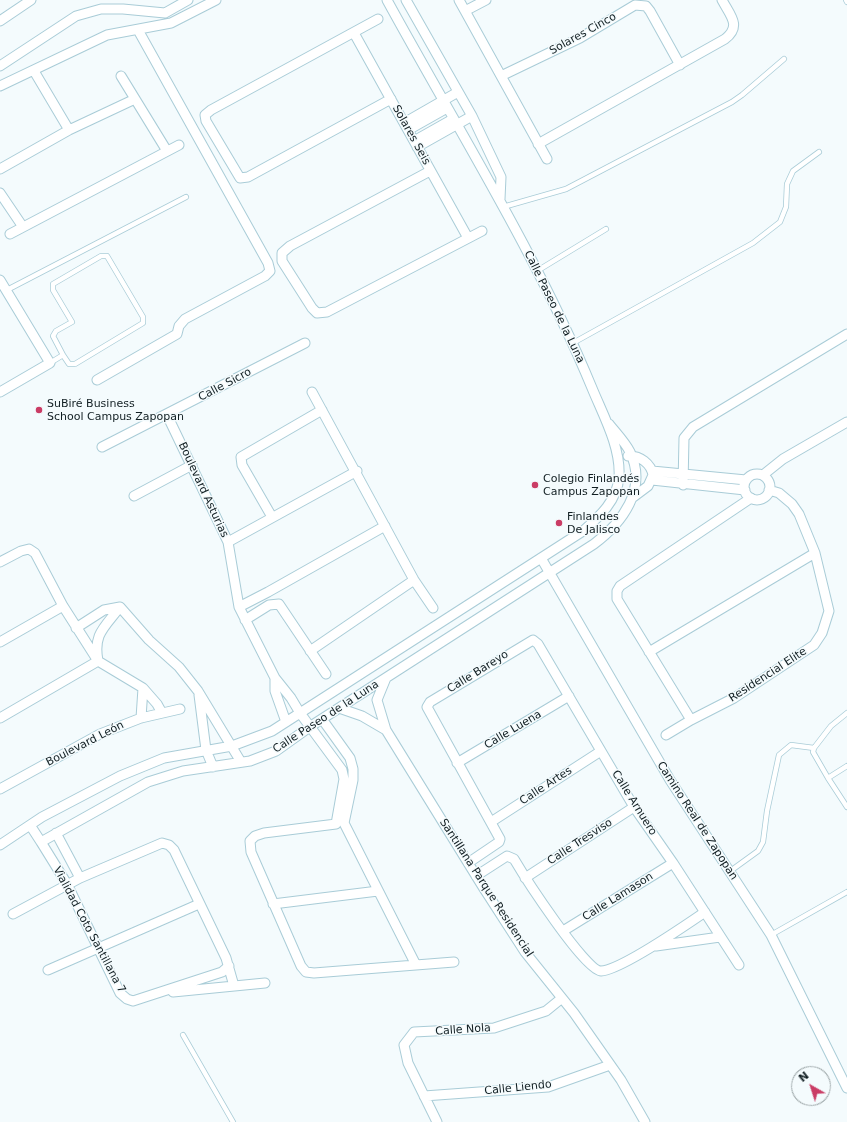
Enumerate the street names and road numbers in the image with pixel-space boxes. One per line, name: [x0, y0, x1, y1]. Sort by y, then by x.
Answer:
street label: Solares Cinco: [547, 10, 619, 58]
street label: Solares Seis: [389, 103, 433, 167]
street label: Calle Paseo de la Luna: [521, 249, 587, 365]
street label: Calle Sicro: [196, 366, 254, 404]
street label: Boulevard Asturias: [175, 440, 231, 540]
street label: Residencial Elite: [727, 645, 809, 705]
street label: Calle Bareyo: [445, 648, 511, 696]
street label: Calle Paseo de la Luna: [271, 678, 381, 756]
street label: Calle Luena: [482, 708, 544, 752]
street label: Boulevard León: [44, 719, 126, 769]
street label: Camino Real de Zapopan: [654, 759, 740, 883]
street label: Calle Artes: [517, 764, 575, 808]
street label: Calle Arnuero: [609, 768, 659, 838]
street label: Calle Tresviso: [545, 816, 615, 868]
street label: Santillana Parque Residencial: [436, 817, 536, 959]
street label: Vialidad Coto Santillana 7: [50, 864, 128, 996]
street label: Calle Lamason: [580, 870, 656, 924]
street label: Calle Nola: [435, 1021, 491, 1039]
street label: Calle Liendo: [484, 1078, 552, 1098]

